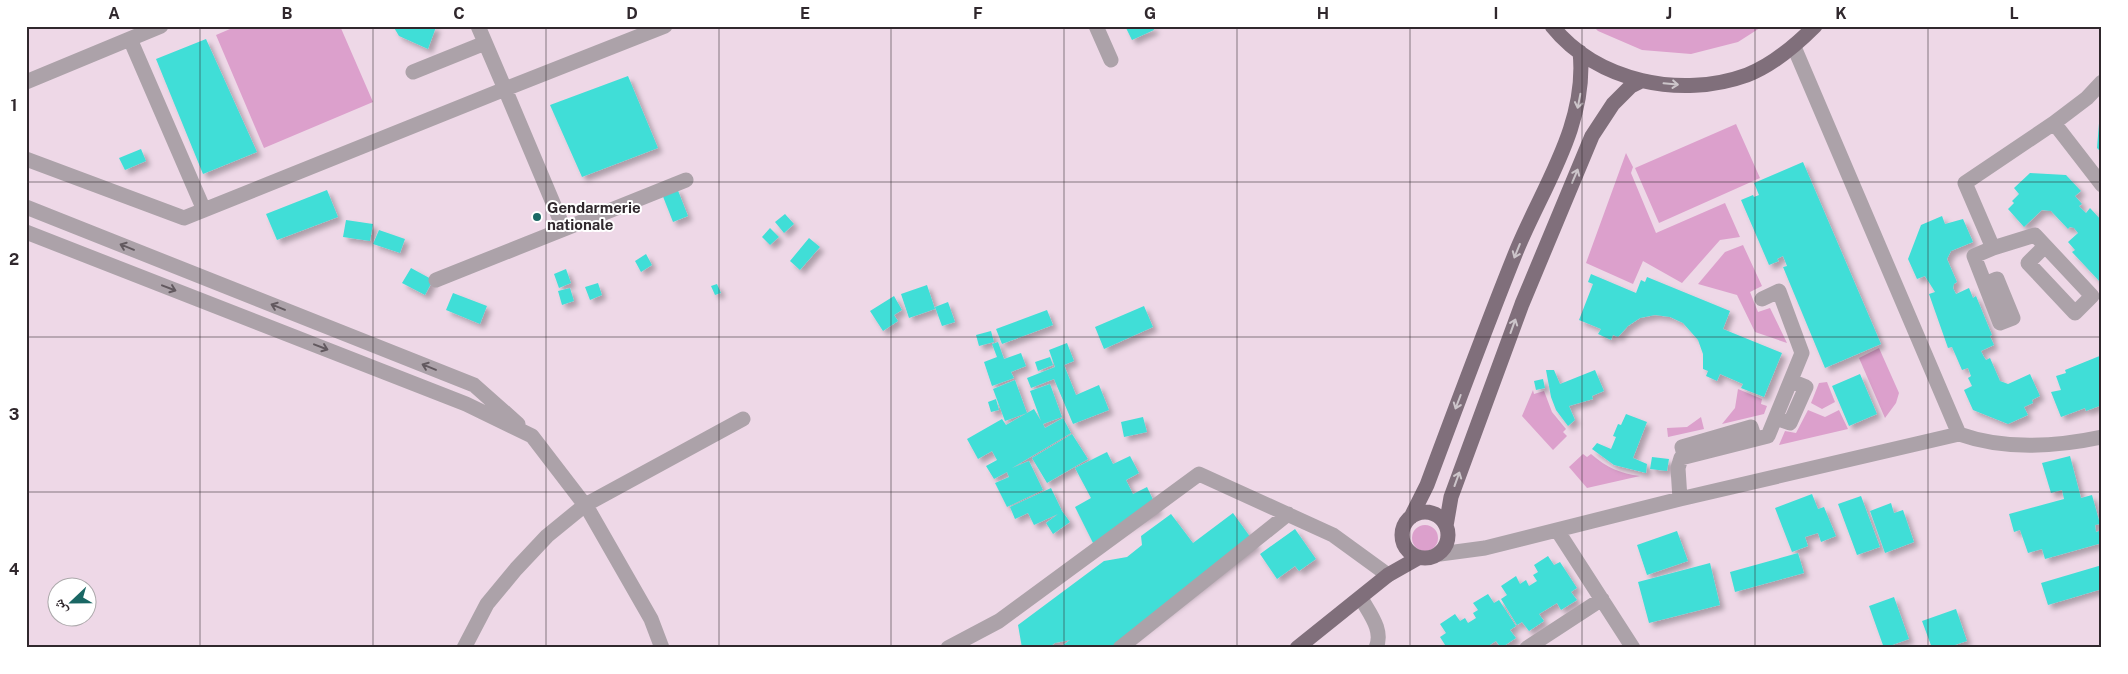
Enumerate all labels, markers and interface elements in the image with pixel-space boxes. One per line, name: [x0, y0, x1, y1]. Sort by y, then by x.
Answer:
text: A: [108, 4, 120, 23]
text: B: [282, 4, 293, 23]
text: C: [453, 4, 465, 23]
text: D: [626, 4, 638, 23]
text: E: [800, 4, 810, 23]
text: F: [973, 4, 983, 23]
text: G: [1144, 4, 1156, 23]
text: H: [1317, 4, 1329, 23]
text: I: [1494, 4, 1498, 23]
text: J: [1666, 4, 1672, 23]
text: K: [1835, 4, 1847, 23]
text: L: [2009, 4, 2019, 23]
one-way arrow: [1662, 79, 1678, 89]
one-way arrow: [1573, 92, 1583, 108]
text: 1: [11, 96, 17, 115]
one-way arrow: [1571, 169, 1581, 184]
place label: Gendarmerie nationale: [547, 199, 641, 233]
marker: Gendarmerie nationale: [531, 211, 543, 223]
one-way arrow: [120, 241, 135, 251]
one-way arrow: [1511, 243, 1521, 258]
text: 2: [9, 250, 19, 269]
one-way arrow: [161, 284, 177, 293]
one-way arrow: [271, 302, 286, 311]
one-way arrow: [1509, 319, 1518, 334]
one-way arrow: [313, 343, 328, 352]
one-way arrow: [422, 362, 437, 371]
one-way arrow: [1453, 394, 1462, 410]
text: 3: [9, 405, 19, 424]
one-way arrow: [1453, 471, 1462, 487]
text: 4: [9, 560, 20, 579]
north arrow: [48, 576, 98, 626]
text: ش: [50, 596, 71, 617]

